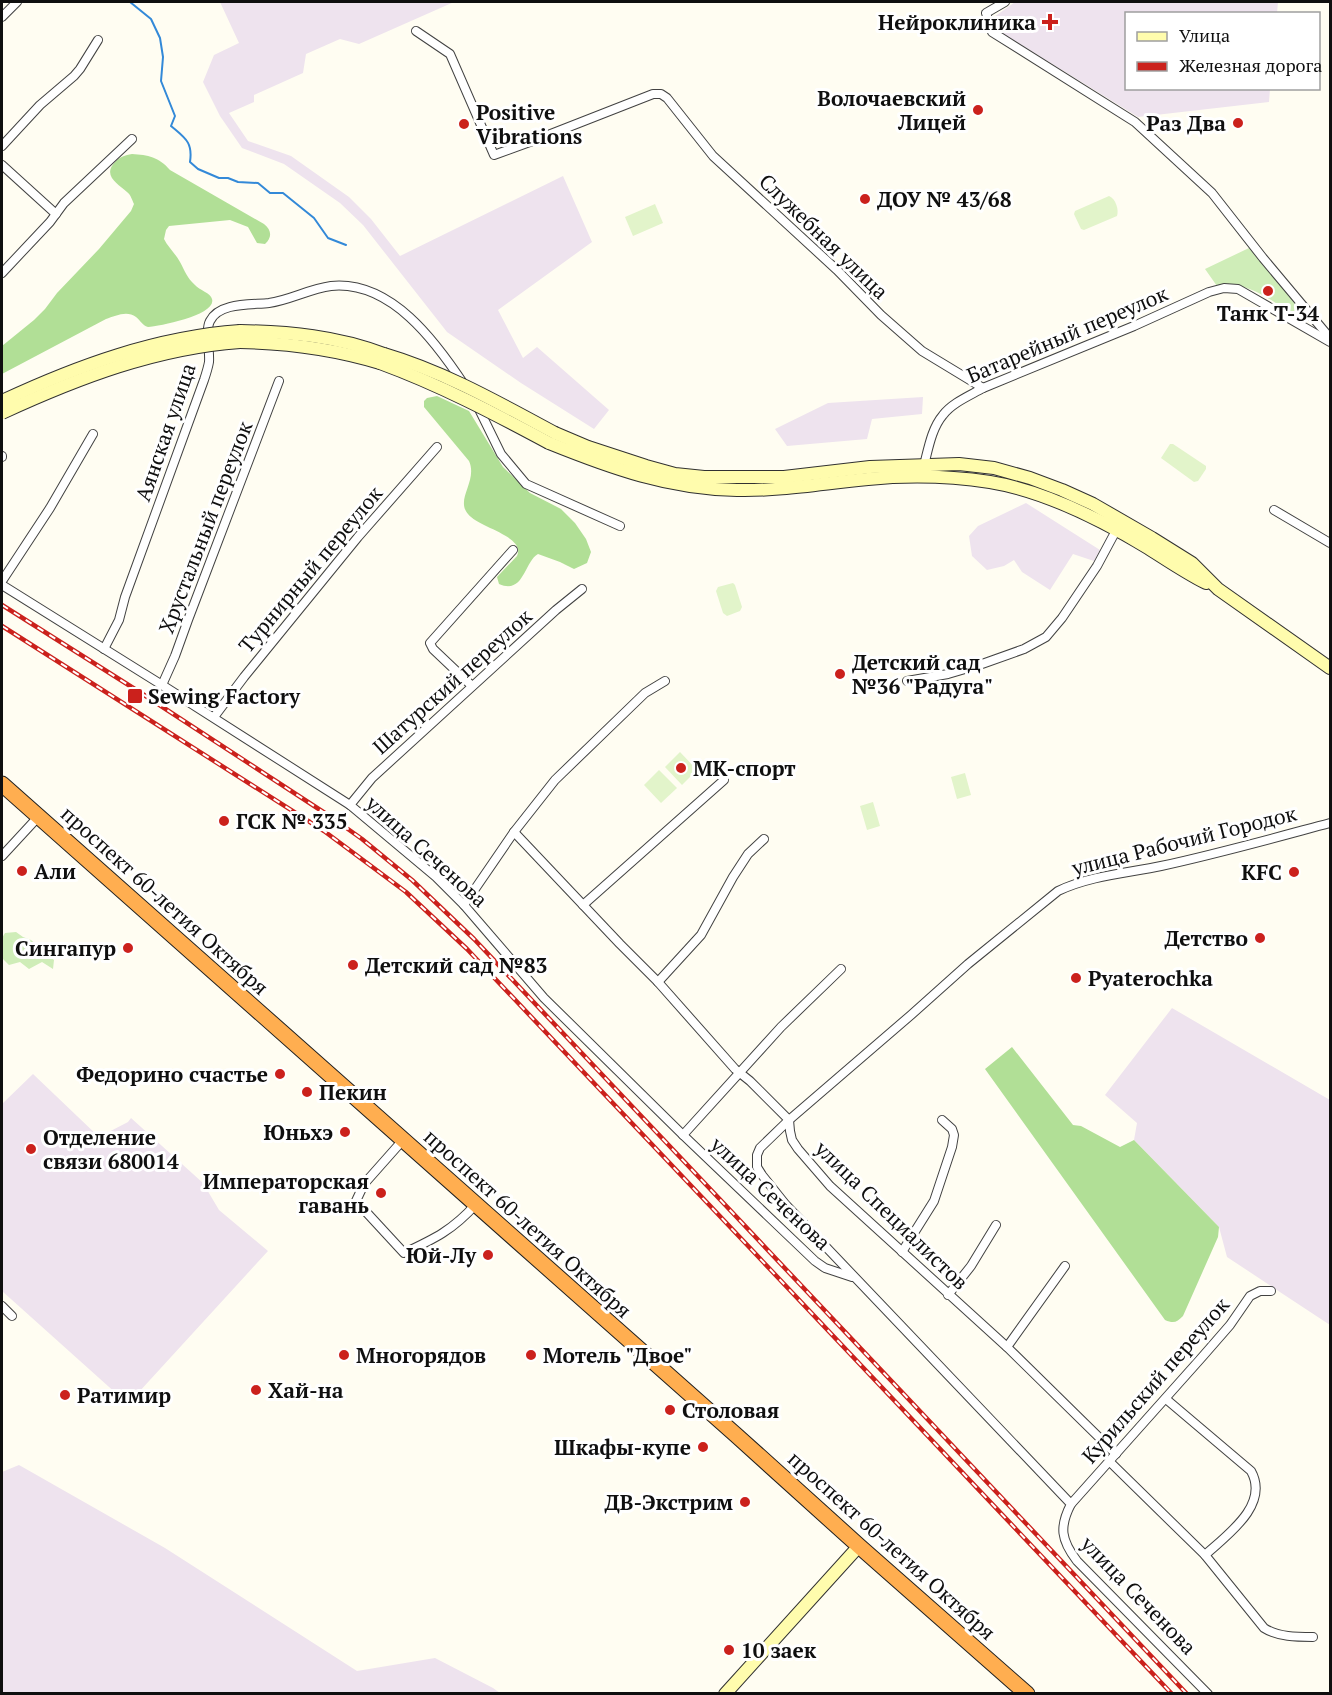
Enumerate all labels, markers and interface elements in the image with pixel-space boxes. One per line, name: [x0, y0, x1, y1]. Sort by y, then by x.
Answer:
place label: Нейроклиника: [878, 8, 1036, 36]
legend: [1125, 12, 1320, 90]
marker: Нейроклиника: [1041, 13, 1059, 31]
text: Улица: [1179, 23, 1230, 47]
text: Железная дорога: [1179, 53, 1322, 77]
place label: Волочаевский Лицей: [817, 84, 966, 136]
place label: Positive Vibrations: [476, 98, 582, 150]
marker: Волочаевский Лицей: [971, 103, 985, 117]
place label: Раз Два: [1146, 109, 1226, 137]
marker: Раз Два: [1231, 116, 1245, 130]
marker: Positive Vibrations: [457, 117, 471, 131]
street label: Служебная улица: [753, 167, 895, 305]
place label: ДОУ № 43/68: [877, 185, 1012, 213]
marker: ДОУ № 43/68: [858, 192, 872, 206]
street label: Батарейный переулок: [962, 279, 1172, 389]
marker: Танк Т-34: [1261, 284, 1275, 298]
place label: Танк Т-34: [1217, 299, 1319, 327]
street label: Аянская улица: [128, 359, 202, 505]
street label: Хрустальный переулок: [152, 416, 259, 637]
street label: Турнирный переулок: [232, 479, 388, 658]
street label: Шатурский переулок: [366, 602, 538, 760]
place label: Детский сад №36 "Радуга": [852, 648, 993, 700]
marker: Детский сад №36 "Радуга": [833, 667, 847, 681]
place label: Sewing Factory: [148, 682, 301, 710]
marker: Sewing Factory: [126, 687, 144, 705]
place label: МК-спорт: [693, 754, 796, 782]
marker: МК-спорт: [674, 761, 688, 775]
street label: улица Сеченова: [359, 788, 494, 913]
street label: улица Рабочий Городок: [1068, 798, 1300, 882]
street label: проспект 60-летия Октября: [55, 799, 275, 1001]
place label: ГСК № 335: [236, 807, 348, 835]
marker: ГСК № 335: [217, 814, 231, 828]
place label: Али: [34, 857, 76, 885]
place label: KFC: [1241, 858, 1282, 886]
marker: Али: [15, 864, 29, 878]
marker: KFC: [1287, 865, 1301, 879]
place label: Детство: [1165, 924, 1248, 952]
marker: Детство: [1253, 931, 1267, 945]
place label: Сингапур: [15, 934, 116, 962]
marker: Сингапур: [121, 941, 135, 955]
place label: Детский сад №83: [365, 951, 547, 979]
marker: Детский сад №83: [346, 958, 360, 972]
place label: Pyaterochka: [1088, 964, 1213, 992]
marker: Pyaterochka: [1069, 971, 1083, 985]
place label: Федорино счастье: [76, 1060, 268, 1088]
marker: Федорино счастье: [273, 1067, 287, 1081]
place label: Пекин: [319, 1078, 387, 1106]
marker: Пекин: [300, 1085, 314, 1099]
place label: Юньхэ: [264, 1118, 333, 1146]
street label: проспект 60-летия Октября: [418, 1122, 638, 1324]
place label: Отделение связи 680014: [43, 1123, 179, 1175]
marker: Юньхэ: [338, 1125, 352, 1139]
street label: улица Сеченова: [704, 1129, 837, 1256]
street label: улица Специалистов: [809, 1134, 975, 1296]
marker: Отделение связи 680014: [24, 1142, 38, 1156]
place label: Императорская гавань: [203, 1167, 369, 1219]
marker: Императорская гавань: [374, 1186, 388, 1200]
place label: Юй-Лу: [406, 1241, 477, 1269]
marker: Юй-Лу: [481, 1248, 495, 1262]
street label: Курильский переулок: [1075, 1291, 1235, 1469]
place label: Многорядов: [356, 1341, 486, 1369]
place label: Мотель "Двое": [543, 1341, 692, 1369]
marker: Многорядов: [337, 1348, 351, 1362]
marker: Мотель "Двое": [524, 1348, 538, 1362]
place label: Хай-на: [268, 1376, 344, 1404]
place label: Ратимир: [77, 1381, 171, 1409]
marker: Хай-на: [249, 1383, 263, 1397]
marker: Ратимир: [58, 1388, 72, 1402]
place label: Столовая: [682, 1396, 779, 1424]
marker: Столовая: [663, 1403, 677, 1417]
place label: Шкафы-купе: [554, 1433, 691, 1461]
marker: Шкафы-купе: [696, 1440, 710, 1454]
street label: проспект 60-летия Октября: [782, 1444, 1002, 1646]
place label: ДВ-Экстрим: [605, 1488, 733, 1516]
marker: ДВ-Экстрим: [738, 1495, 752, 1509]
street label: улица Сеченова: [1075, 1529, 1203, 1661]
place label: 10 заек: [741, 1636, 817, 1664]
marker: 10 заек: [722, 1643, 736, 1657]

